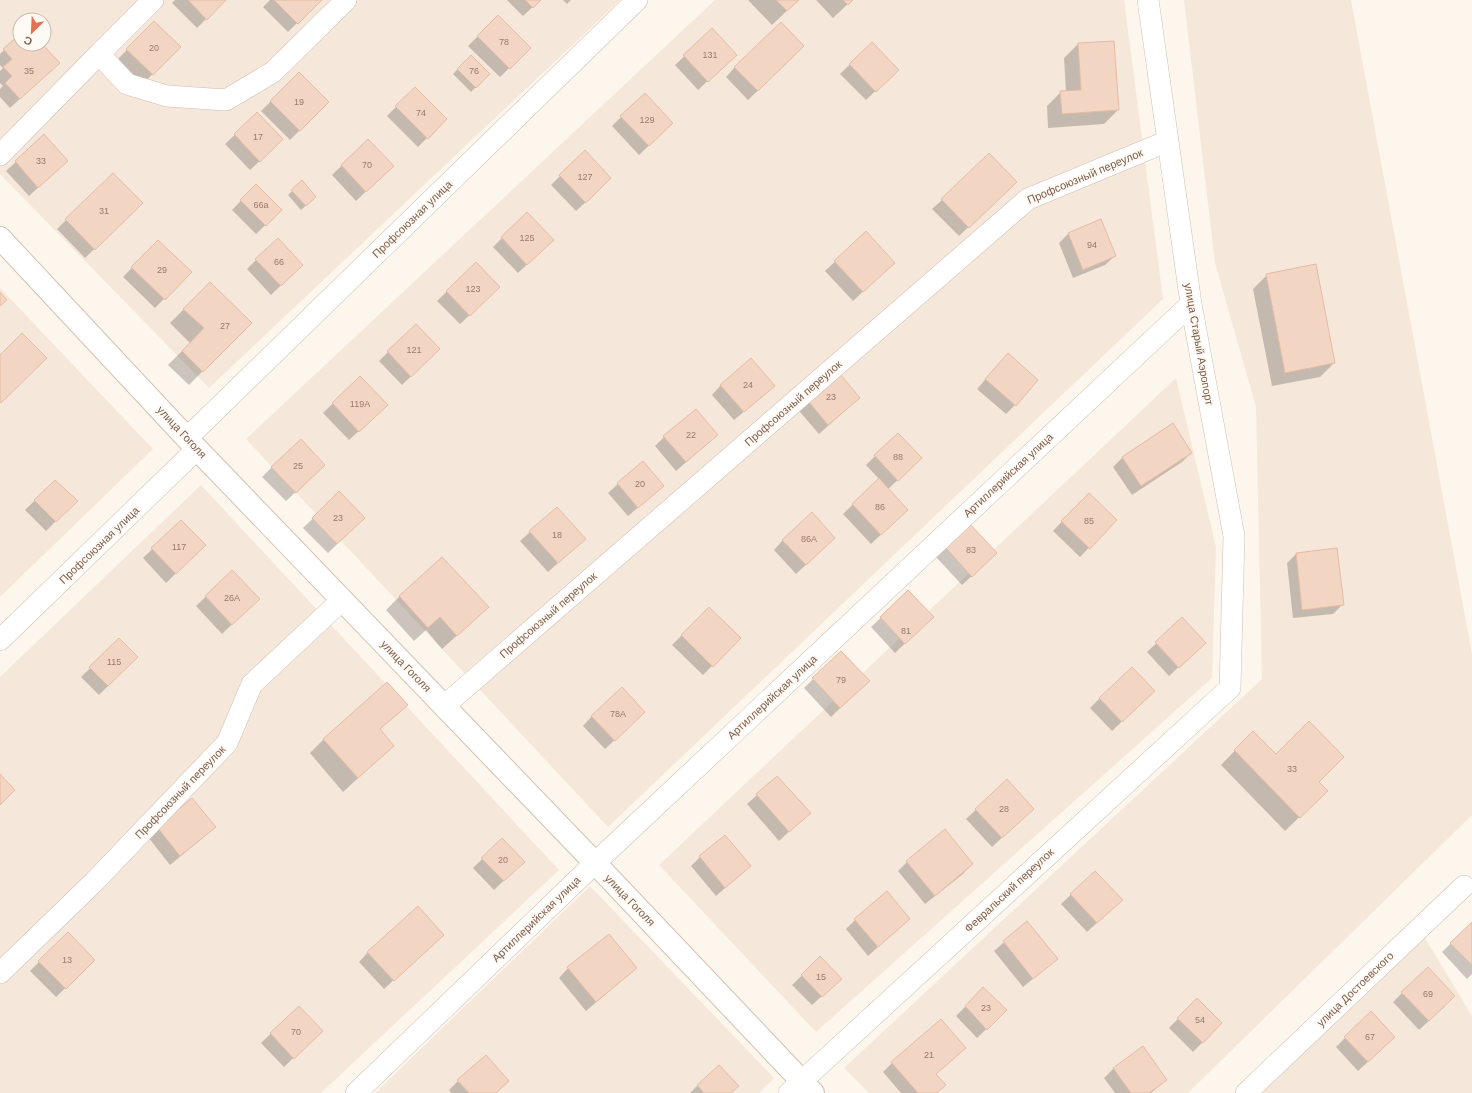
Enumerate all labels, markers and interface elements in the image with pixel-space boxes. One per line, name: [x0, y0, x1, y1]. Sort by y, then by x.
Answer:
north arrow: [12, 12, 52, 52]
text: С: [22, 34, 34, 48]
house number: 78: [499, 37, 509, 47]
house number: 20: [149, 43, 159, 53]
house number: 131: [702, 50, 718, 60]
house number: 35: [24, 66, 34, 76]
house number: 76: [469, 66, 479, 76]
house number: 19: [294, 97, 304, 107]
house number: 74: [416, 108, 426, 118]
house number: 129: [639, 115, 655, 125]
house number: 17: [253, 132, 263, 142]
street label: Профсоюзный переулок: [1025, 146, 1145, 206]
house number: 33: [36, 156, 46, 166]
house number: 70: [362, 160, 372, 170]
house number: 127: [577, 172, 593, 182]
street label: Профсоюзная улица: [370, 177, 455, 260]
house number: 66а: [253, 200, 269, 210]
house number: 31: [99, 206, 109, 216]
house number: 125: [519, 233, 535, 243]
house number: 94: [1087, 240, 1097, 250]
house number: 66: [274, 257, 284, 267]
house number: 29: [157, 265, 167, 275]
street label: улица Старый Аэропорт: [1182, 282, 1216, 406]
house number: 123: [465, 284, 481, 294]
house number: 27: [220, 321, 230, 331]
house number: 121: [406, 345, 422, 355]
street label: Профсоюзный переулок: [742, 358, 844, 448]
house number: 24: [743, 380, 753, 390]
house number: 23: [826, 392, 836, 402]
house number: 119А: [350, 399, 370, 409]
street label: улица Гоголя: [155, 404, 209, 460]
house number: 22: [686, 430, 696, 440]
street label: Артиллерийская улица: [961, 430, 1056, 520]
house number: 88: [893, 452, 903, 462]
house number: 25: [293, 461, 303, 471]
house number: 20: [635, 479, 645, 489]
house number: 86: [875, 502, 885, 512]
street label: Профсоюзная улица: [57, 503, 142, 586]
house number: 23: [333, 513, 343, 523]
house number: 85: [1084, 516, 1094, 526]
house number: 18: [552, 530, 562, 540]
house number: 86А: [801, 534, 817, 544]
house number: 117: [172, 542, 186, 552]
house number: 83: [966, 545, 976, 555]
street label: Профсоюзный переулок: [497, 570, 599, 660]
house number: 26А: [224, 593, 240, 603]
house number: 81: [901, 626, 911, 636]
street label: улица Гоголя: [379, 638, 433, 694]
street label: Артиллерийская улица: [725, 652, 820, 742]
house number: 115: [107, 657, 121, 667]
house number: 79: [836, 675, 846, 685]
house number: 78А: [610, 709, 626, 719]
street label: Профсоюзный переулок: [133, 743, 228, 841]
house number: 33: [1287, 764, 1297, 774]
house number: 28: [999, 804, 1009, 814]
street label: Февральский переулок: [962, 845, 1056, 934]
house number: 20: [498, 855, 508, 865]
street label: улица Гоголя: [603, 872, 657, 928]
street label: Артиллерийская улица: [490, 873, 583, 964]
street label: улица Достоевского: [1314, 949, 1396, 1029]
house number: 13: [62, 955, 72, 965]
house number: 15: [816, 972, 826, 982]
house number: 69: [1423, 989, 1433, 999]
house number: 23: [981, 1003, 991, 1013]
house number: 54: [1195, 1015, 1205, 1025]
house number: 70: [291, 1027, 301, 1037]
house number: 67: [1365, 1032, 1375, 1042]
house number: 21: [924, 1050, 934, 1060]

